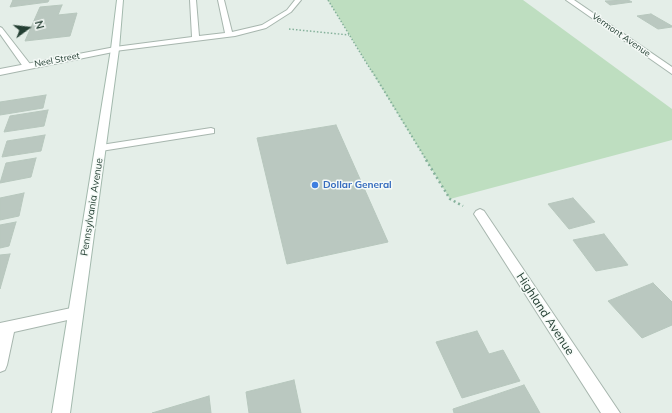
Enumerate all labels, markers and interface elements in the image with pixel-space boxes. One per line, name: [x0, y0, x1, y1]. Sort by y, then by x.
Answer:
north arrow: [8, 8, 48, 48]
street label: Vermont Avenue: [590, 11, 652, 59]
text: N: [32, 19, 47, 31]
street label: Neel Street: [33, 50, 81, 70]
street label: Pennsylvania Avenue: [78, 157, 106, 257]
place label: Dollar General: [323, 179, 392, 191]
marker: Dollar General: [310, 180, 320, 190]
street label: Highland Avenue: [513, 270, 577, 358]

